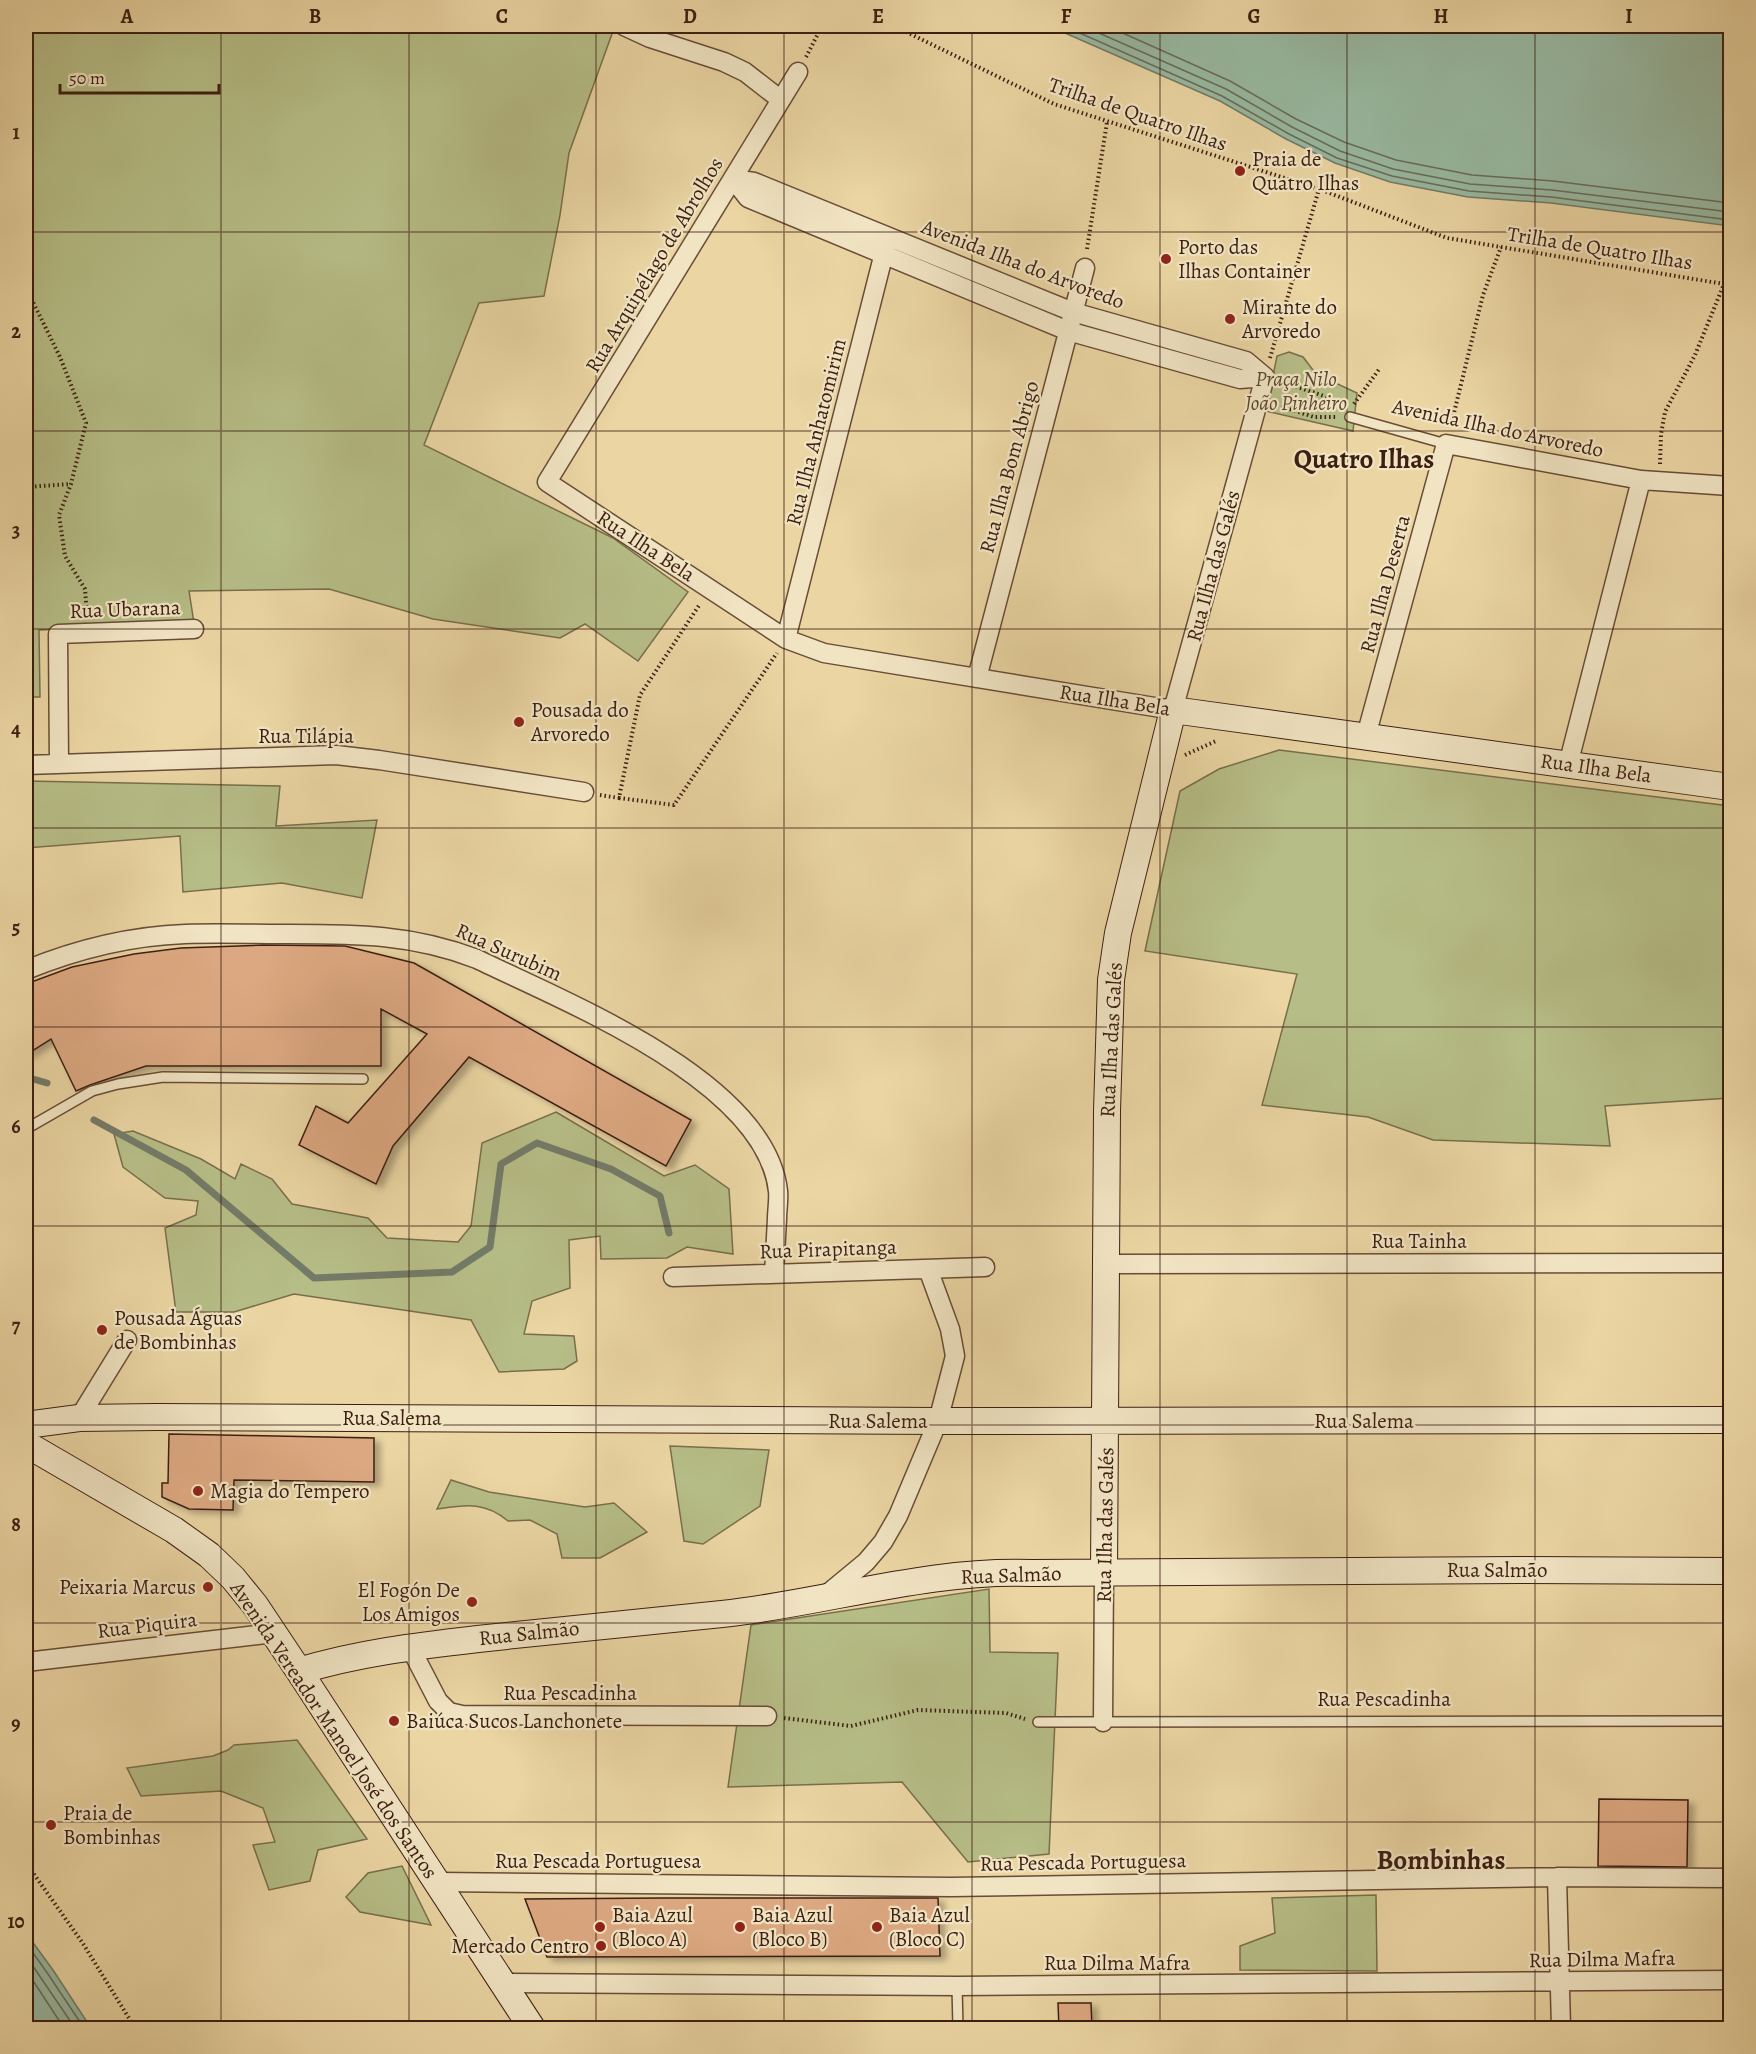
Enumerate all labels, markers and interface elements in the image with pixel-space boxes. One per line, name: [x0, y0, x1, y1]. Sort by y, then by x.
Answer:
text: A: [120, 3, 134, 30]
text: B: [309, 3, 321, 30]
text: C: [496, 3, 508, 30]
text: D: [683, 3, 697, 30]
text: E: [872, 3, 884, 30]
text: F: [1061, 3, 1072, 30]
text: G: [1247, 3, 1261, 30]
text: H: [1434, 3, 1449, 30]
text: I: [1625, 3, 1633, 30]
scale bar: [60, 57, 219, 95]
text: 50 m: [69, 66, 105, 90]
street label: Trilha de Quatro Ilhas: [1045, 70, 1231, 158]
text: 1: [12, 119, 20, 146]
place label: Praia de Quatro Ilhas: [1252, 145, 1359, 197]
street label: Rua Arquipélago de Abrolhos: [578, 152, 730, 378]
marker: Praia de Quatro Ilhas: [1233, 164, 1247, 178]
street label: Avenida Ilha do Arvoredo: [917, 212, 1129, 316]
street label: Trilha de Quatro Ilhas: [1505, 220, 1695, 276]
place label: Porto das Ilhas Container: [1178, 233, 1311, 285]
marker: Porto das Ilhas Container: [1159, 252, 1173, 266]
place label: Mirante do Arvoredo: [1241, 293, 1337, 345]
marker: Mirante do Arvoredo: [1223, 312, 1237, 326]
text: 2: [11, 318, 21, 345]
street label: Rua Ilha Anhatomirim: [779, 335, 853, 529]
park label: Praça Nilo João Pinheiro: [1244, 365, 1347, 417]
street label: Rua Ilha Bom Abrigo: [973, 378, 1045, 556]
street label: Avenida Ilha do Arvoredo: [1389, 392, 1606, 464]
district label: Quatro Ilhas: [1294, 441, 1434, 477]
street label: Rua Ilha das Galés: [1179, 487, 1247, 645]
street label: Rua Ilha Bela: [591, 504, 701, 588]
street label: Rua Ilha Deserta: [1353, 512, 1417, 656]
text: 3: [12, 517, 20, 544]
street label: Rua Ubarana: [69, 593, 181, 625]
street label: Rua Ilha Bela: [1057, 677, 1173, 723]
place label: Pousada do Arvoredo: [530, 696, 629, 748]
marker: Pousada do Arvoredo: [512, 715, 526, 729]
text: 4: [11, 716, 21, 743]
street label: Rua Tilápia: [258, 722, 354, 750]
street label: Rua Ilha Bela: [1539, 746, 1654, 790]
text: 5: [12, 914, 20, 941]
street label: Rua Surubim: [451, 916, 567, 988]
street label: Rua Ilha das Galés: [1093, 962, 1129, 1118]
text: 6: [11, 1113, 21, 1140]
street label: Rua Tainha: [1371, 1227, 1467, 1255]
street label: Rua Pirapitanga: [759, 1233, 897, 1265]
place label: Pousada Águas de Bombinhas: [114, 1304, 242, 1356]
text: 7: [12, 1312, 21, 1339]
marker: Pousada Águas de Bombinhas: [95, 1323, 109, 1337]
street label: Rua Salema: [342, 1404, 442, 1432]
street label: Rua Salema: [828, 1407, 928, 1435]
street label: Rua Salema: [1314, 1407, 1414, 1435]
street label: Rua Ilha das Galés: [1090, 1447, 1120, 1603]
place label: Magia do Tempero: [210, 1477, 370, 1505]
marker: Magia do Tempero: [191, 1484, 205, 1498]
text: 8: [11, 1511, 21, 1538]
street label: Rua Salmão: [1447, 1556, 1547, 1584]
street label: Rua Salmão: [960, 1559, 1062, 1591]
place label: Peixaria Marcus: [59, 1573, 196, 1601]
street label: Avenida Vereador Manoel José dos Santos: [223, 1575, 444, 1884]
place label: El Fogón De Los Amigos: [357, 1576, 460, 1628]
marker: Peixaria Marcus: [201, 1580, 215, 1594]
marker: El Fogón De Los Amigos: [465, 1595, 479, 1609]
street label: Rua Piquira: [95, 1605, 199, 1645]
street label: Rua Salmão: [477, 1614, 581, 1652]
street label: Rua Pescadinha: [503, 1679, 637, 1707]
street label: Rua Pescadinha: [1317, 1685, 1451, 1713]
place label: Baiúca Sucos Lanchonete: [406, 1707, 622, 1735]
text: 9: [11, 1710, 21, 1737]
marker: Baiúca Sucos Lanchonete: [387, 1714, 401, 1728]
place label: Praia de Bombinhas: [63, 1799, 161, 1851]
marker: Praia de Bombinhas: [44, 1818, 58, 1832]
district label: Bombinhas: [1377, 1842, 1505, 1878]
street label: Rua Pescada Portuguesa: [979, 1846, 1187, 1878]
street label: Rua Pescada Portuguesa: [495, 1847, 702, 1875]
place label: Baia Azul (Bloco A): [612, 1901, 693, 1953]
place label: Baia Azul (Bloco B): [752, 1901, 833, 1953]
place label: Baia Azul (Bloco C): [889, 1901, 970, 1953]
text: 10: [7, 1908, 25, 1935]
marker: Baia Azul (Bloco A): [593, 1920, 607, 1934]
marker: Baia Azul (Bloco B): [733, 1920, 747, 1934]
marker: Baia Azul (Bloco C): [870, 1920, 884, 1934]
place label: Mercado Centro: [451, 1932, 589, 1960]
marker: Mercado Centro: [594, 1939, 608, 1953]
street label: Rua Dilma Mafra: [1528, 1944, 1676, 1974]
street label: Rua Dilma Mafra: [1044, 1949, 1191, 1977]

